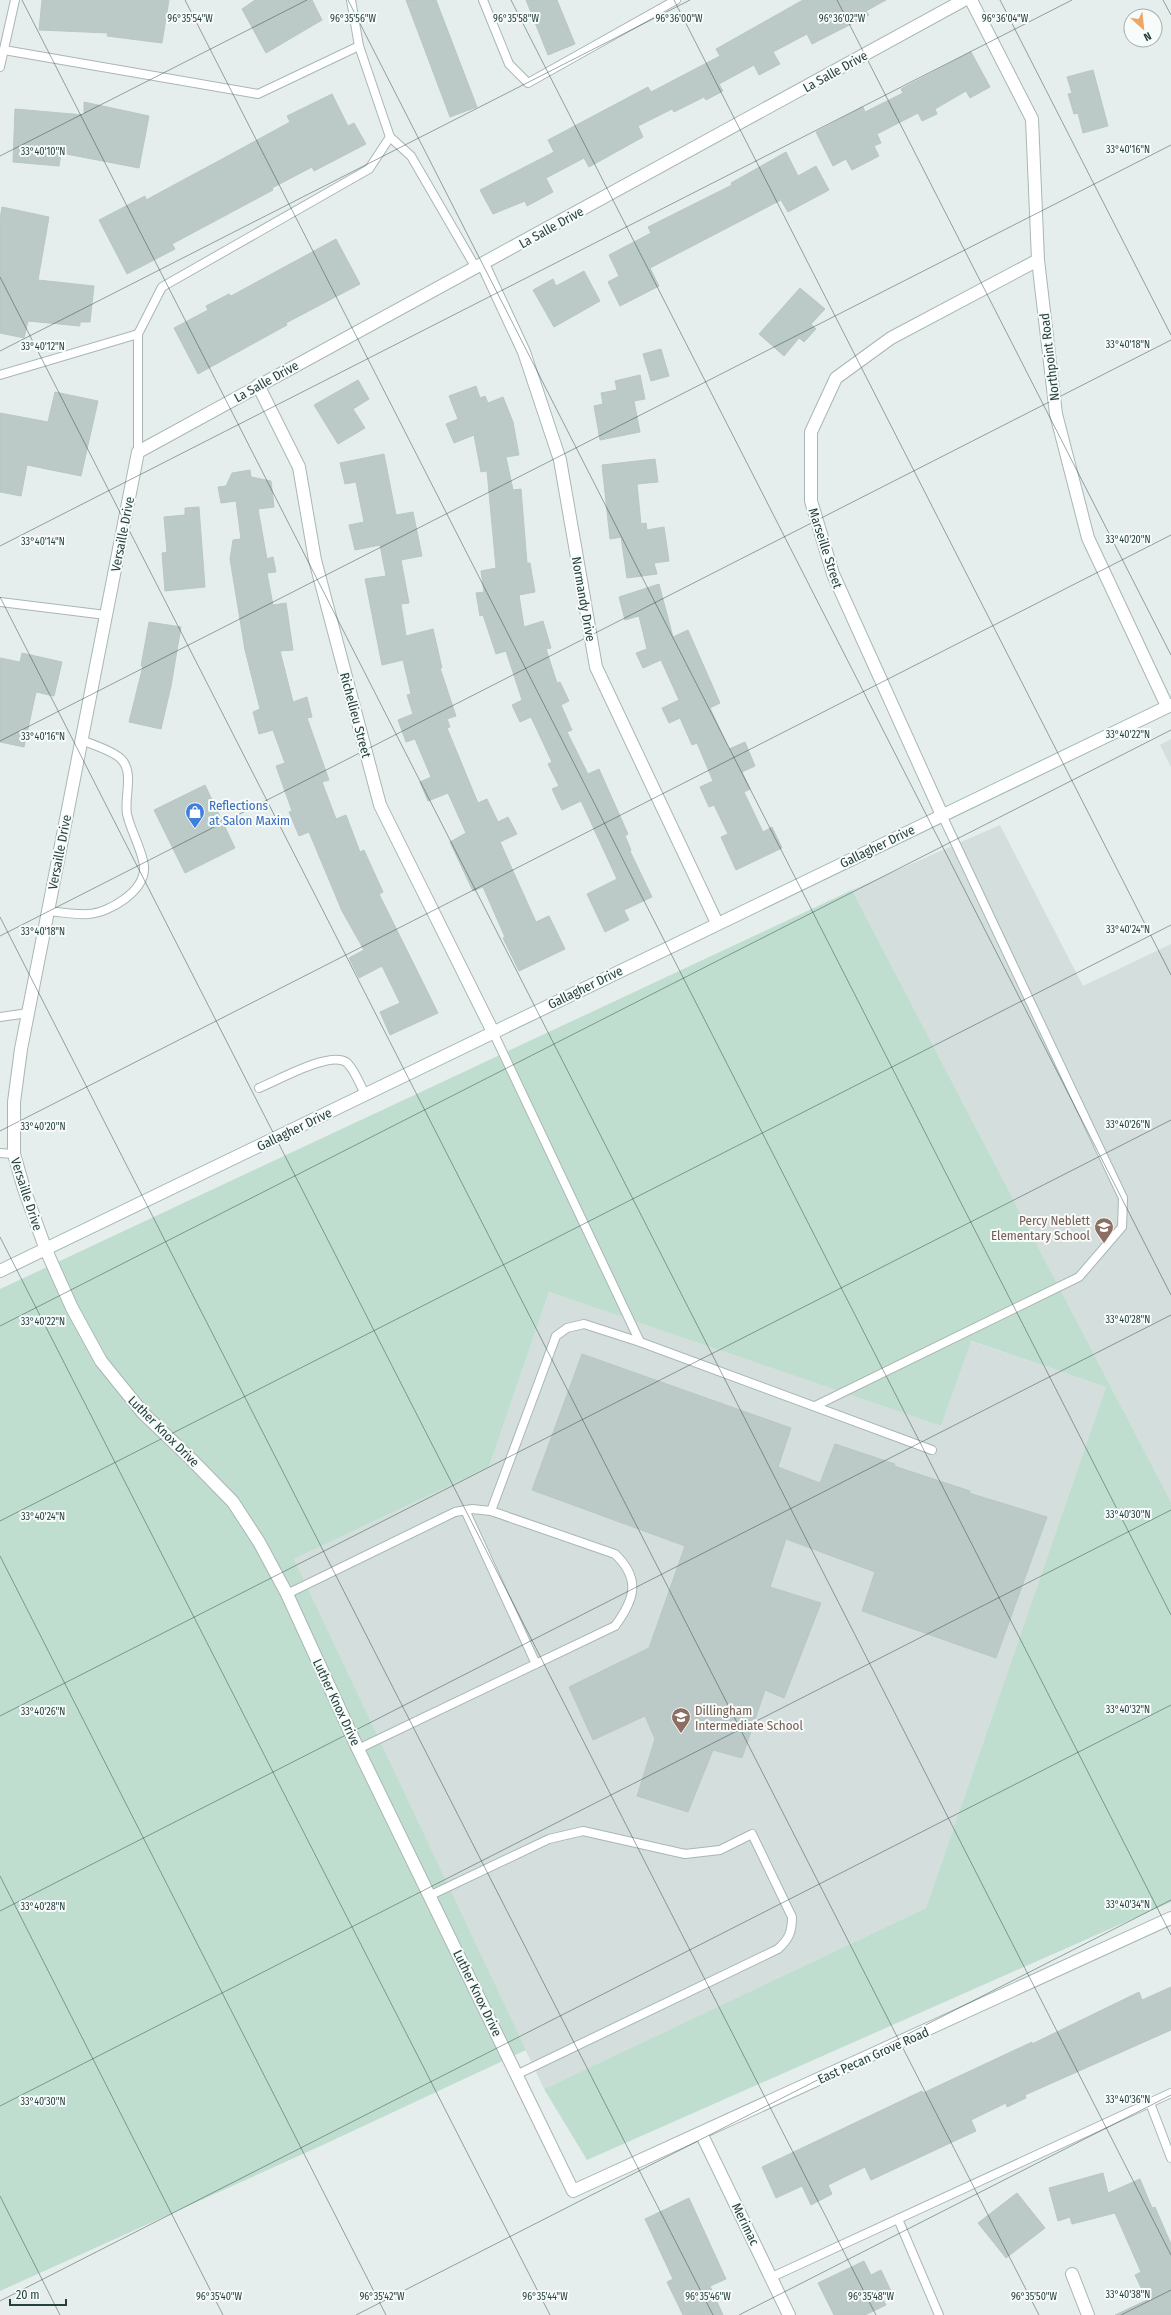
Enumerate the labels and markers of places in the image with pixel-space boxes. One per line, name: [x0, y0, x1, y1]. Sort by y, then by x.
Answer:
place label: Reflections at Salon Maxim: [209, 798, 290, 828]
shop icon: Reflections at Salon Maxim: [184, 801, 206, 829]
place label: Percy Neblett Elementary School: [991, 1213, 1091, 1243]
school or university icon: Percy Neblett Elementary School: [1093, 1216, 1115, 1244]
place label: Dillingham Intermediate School: [695, 1703, 803, 1733]
school or university icon: Dillingham Intermediate School: [670, 1706, 692, 1734]

